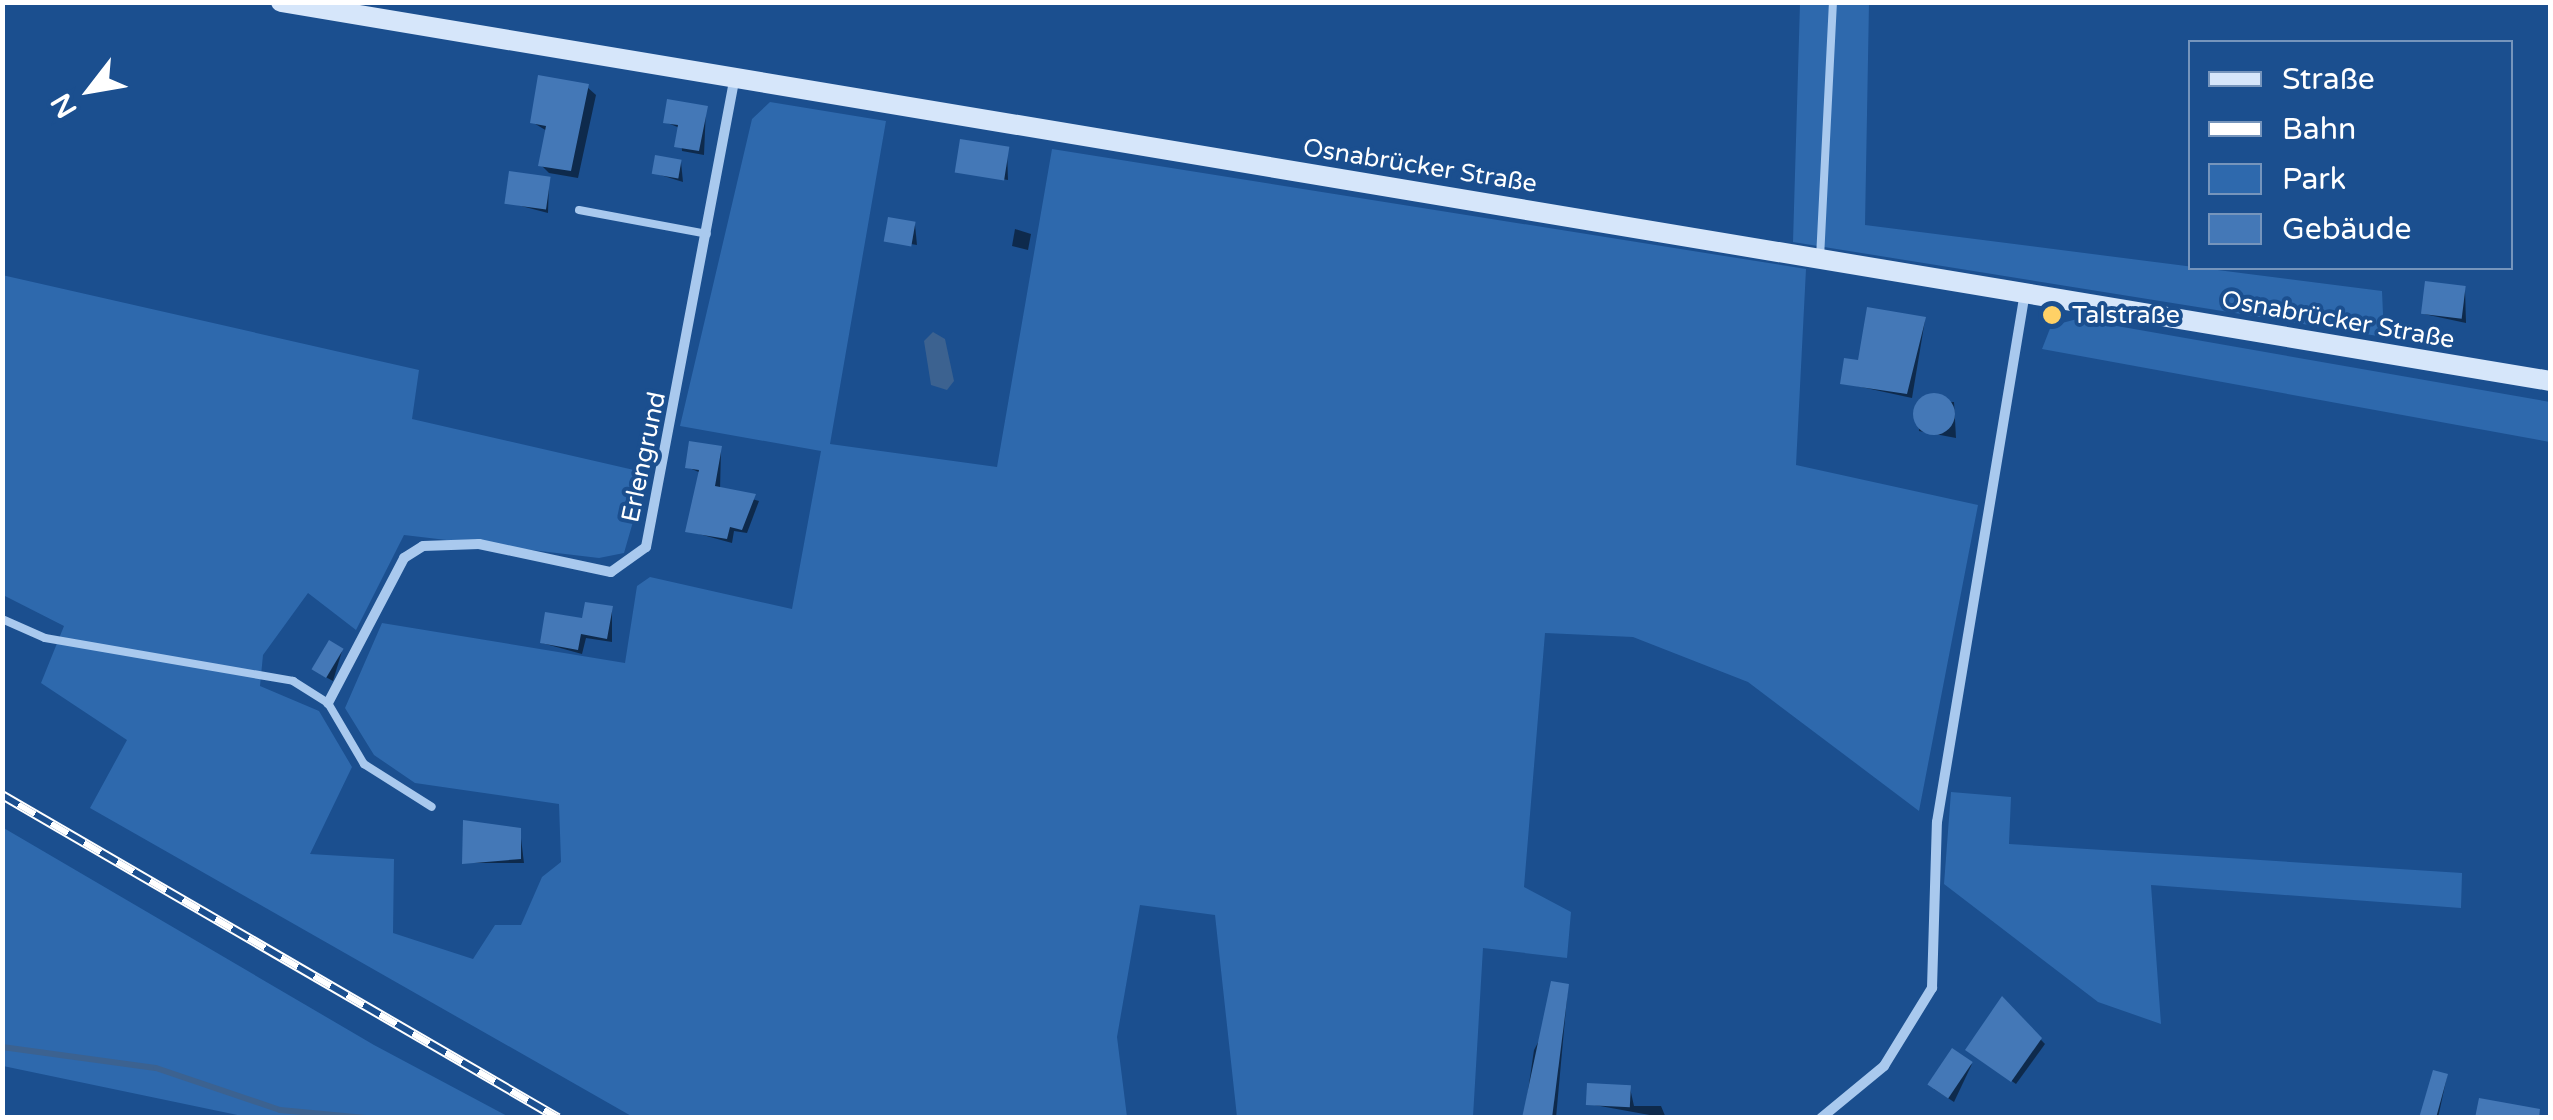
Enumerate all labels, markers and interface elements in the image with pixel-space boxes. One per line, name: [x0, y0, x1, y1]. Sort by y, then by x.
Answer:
north arrow: [40, 40, 140, 140]
legend: [2188, 40, 2513, 270]
text: Straße: [2282, 61, 2375, 98]
text: N: [44, 87, 85, 124]
text: Bahn: [2282, 111, 2356, 148]
street label: Osnabrücker Straße: [1301, 133, 1539, 199]
text: Park: [2282, 161, 2346, 198]
text: Gebäude: [2282, 211, 2412, 248]
street label: Osnabrücker Straße: [2219, 285, 2457, 355]
place label: Talstraße: [2072, 300, 2180, 330]
marker: Talstraße: [2041, 304, 2063, 326]
street label: Erlengrund: [616, 389, 672, 525]

